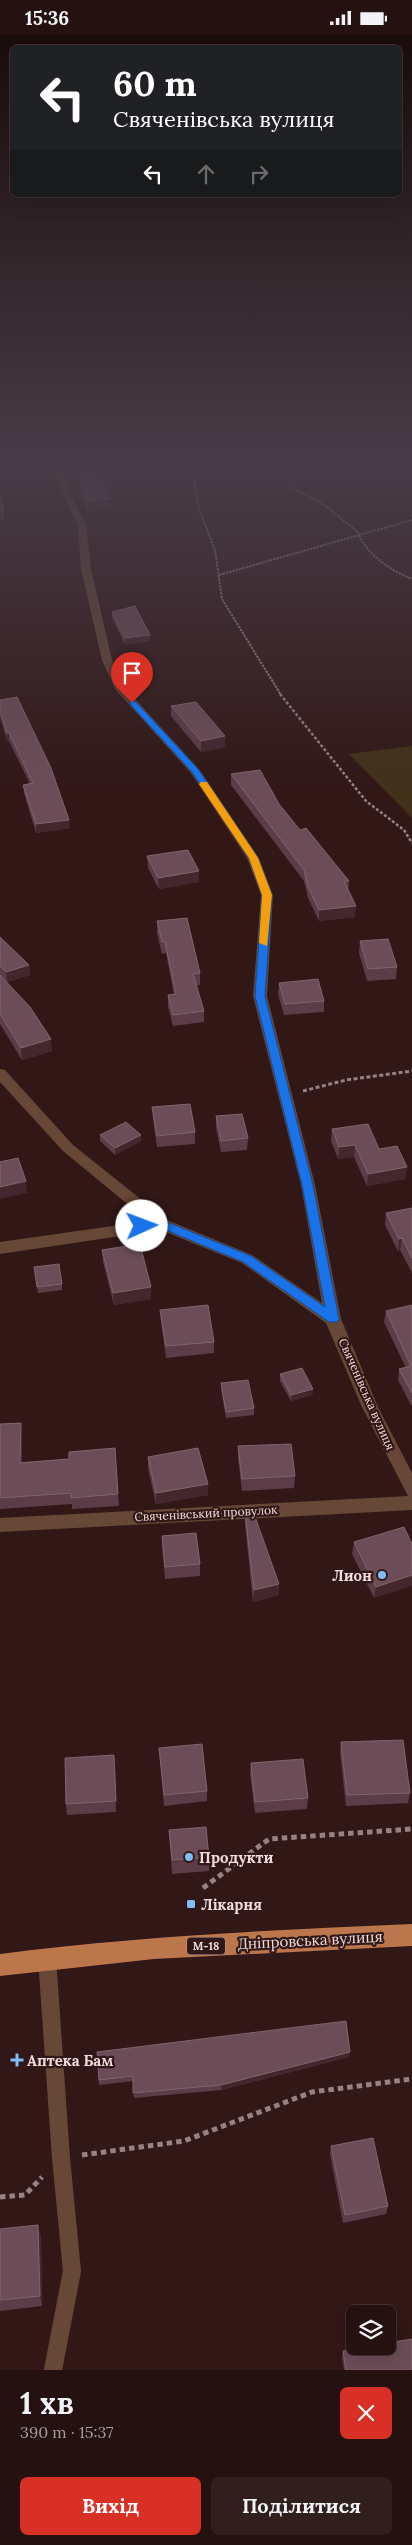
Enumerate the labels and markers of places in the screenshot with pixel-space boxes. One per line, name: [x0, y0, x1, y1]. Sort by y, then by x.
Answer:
pin: [111, 652, 153, 703]
place label: Лион: [332, 1566, 372, 1585]
marker: Лион: [376, 1569, 388, 1581]
place label: Продукти: [199, 1848, 273, 1867]
marker: Продукти: [183, 1851, 195, 1863]
place label: Лікарня: [201, 1895, 262, 1914]
marker: Лікарня: [185, 1898, 197, 1910]
place label: Аптека Бам: [27, 2051, 113, 2070]
marker: Аптека Бам: [11, 2054, 23, 2066]

